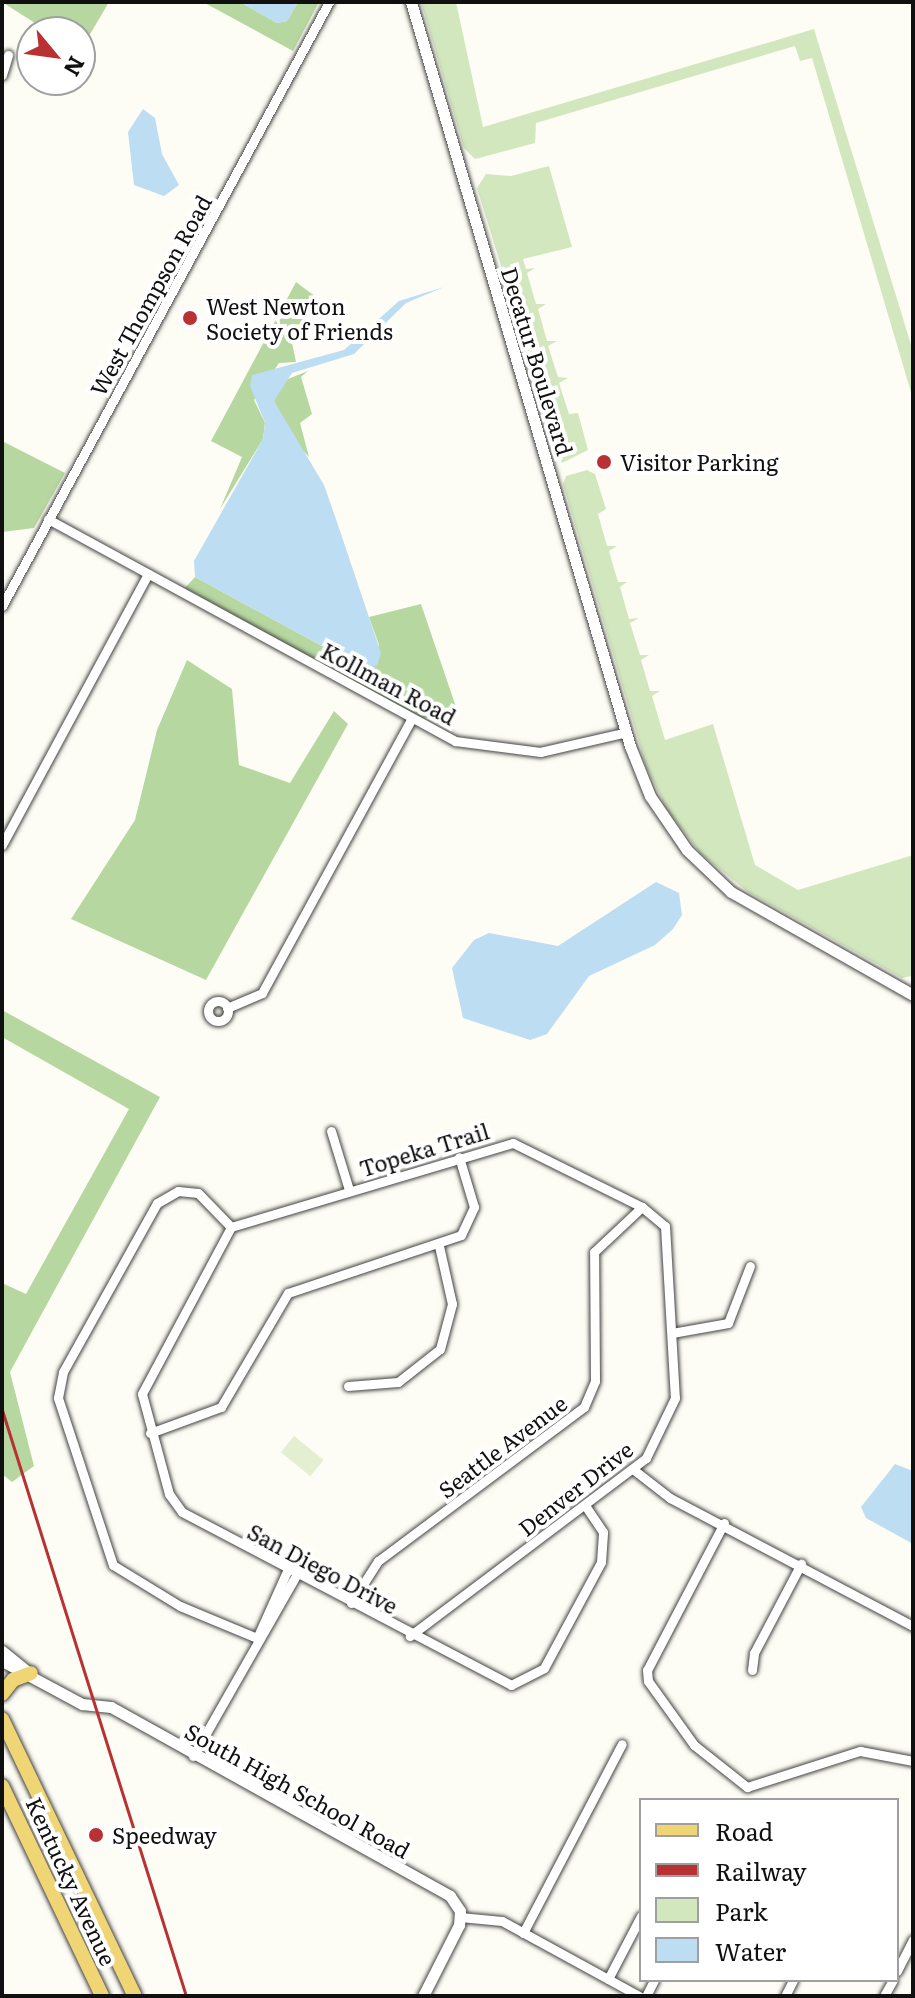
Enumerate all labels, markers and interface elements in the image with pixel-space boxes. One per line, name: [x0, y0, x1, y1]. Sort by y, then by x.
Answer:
north arrow: [16, 16, 96, 96]
text: N: [57, 51, 95, 83]
street label: West Thompson Road: [84, 190, 216, 400]
street label: Decatur Boulevard: [497, 264, 579, 458]
place label: West Newton Society of Friends: [206, 292, 393, 344]
marker: West Newton Society of Friends: [181, 309, 199, 327]
place label: Visitor Parking: [620, 449, 779, 475]
marker: Visitor Parking: [595, 453, 613, 471]
street label: Kollman Road: [317, 636, 461, 730]
street label: Topeka Trail: [356, 1117, 492, 1181]
street label: Seattle Avenue: [433, 1389, 571, 1503]
street label: Denver Drive: [513, 1435, 637, 1541]
street label: San Diego Drive: [244, 1517, 402, 1619]
street label: South High School Road: [181, 1717, 415, 1863]
street label: Kentucky Avenue: [22, 1793, 122, 1969]
legend: [639, 1798, 899, 1982]
text: Road: [715, 1813, 773, 1848]
place label: Speedway: [112, 1822, 217, 1848]
marker: Speedway: [87, 1826, 105, 1844]
text: Railway: [715, 1853, 807, 1888]
text: Park: [715, 1893, 768, 1928]
text: Water: [715, 1933, 786, 1968]

